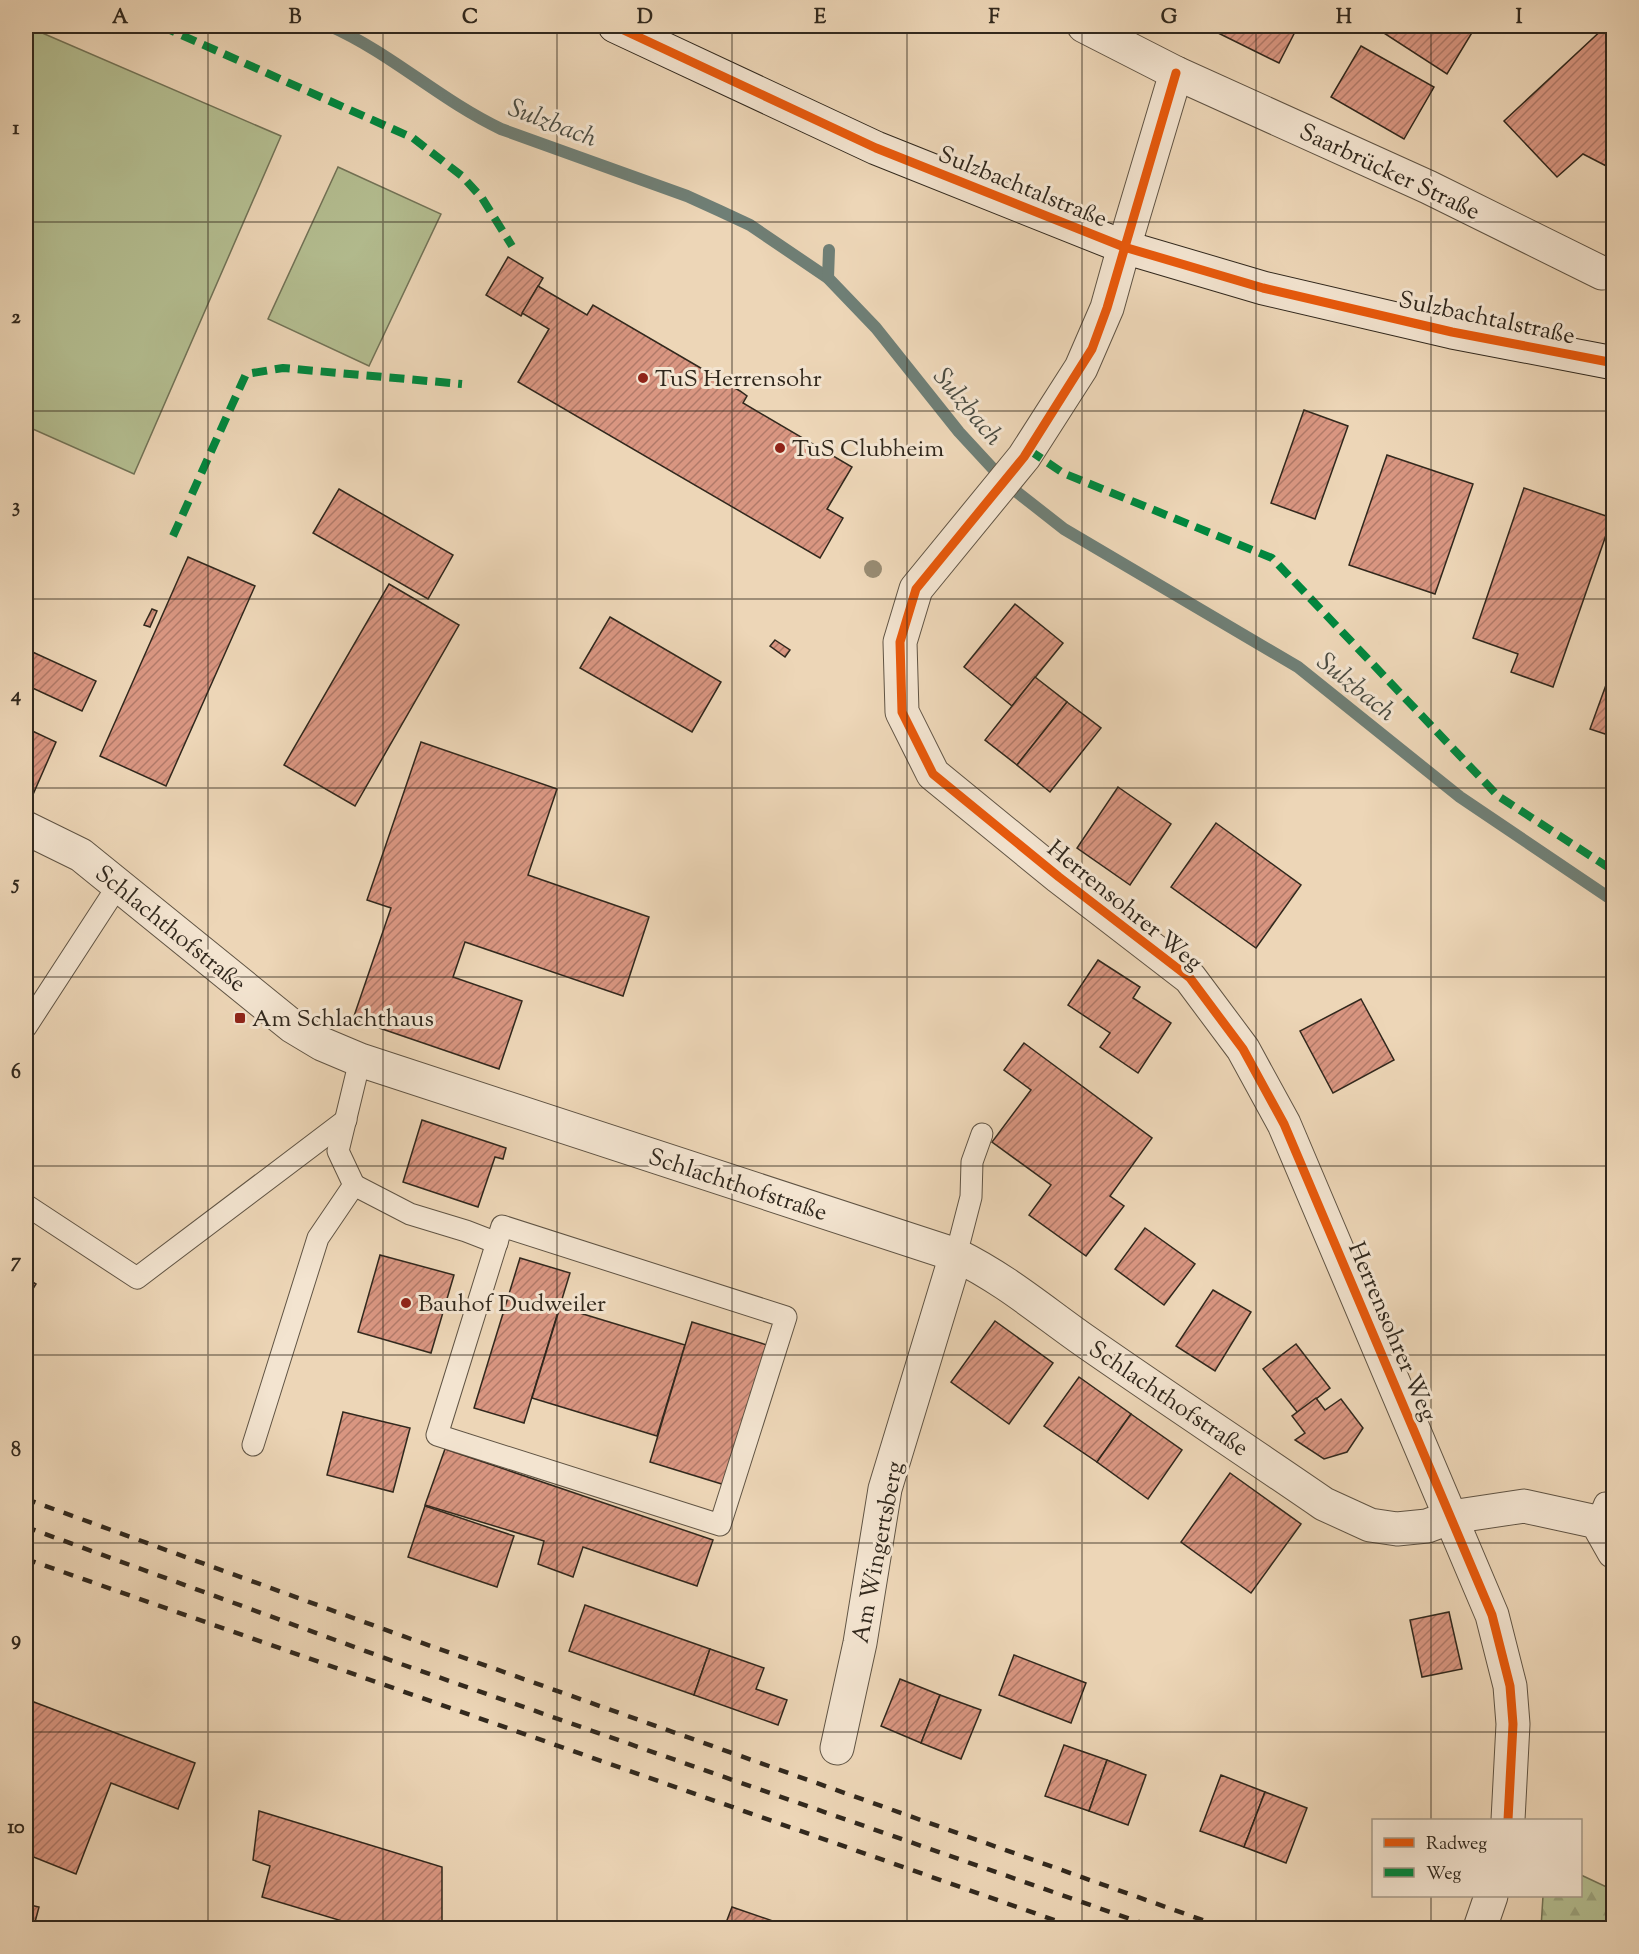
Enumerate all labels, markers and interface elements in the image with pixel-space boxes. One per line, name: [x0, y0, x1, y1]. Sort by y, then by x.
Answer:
text: A: [112, 4, 129, 33]
text: B: [289, 4, 302, 33]
text: C: [462, 4, 478, 33]
text: D: [637, 4, 653, 33]
text: E: [814, 4, 827, 33]
text: F: [988, 4, 1000, 33]
text: G: [1161, 4, 1178, 33]
text: H: [1336, 4, 1352, 33]
text: I: [1516, 4, 1523, 33]
water label: Sulzbach: [503, 91, 602, 158]
text: 1: [13, 115, 20, 144]
street label: Saarbrücker Straße: [1293, 116, 1485, 230]
street label: Sulzbachtalstraße: [933, 138, 1112, 237]
street label: Sulzbachtalstraße: [1395, 284, 1578, 354]
text: 2: [11, 304, 21, 333]
water label: Sulzbach: [923, 360, 1011, 455]
place label: TuS Herrensohr: [655, 363, 822, 397]
marker: TuS Herrensohr: [636, 371, 650, 385]
place label: TuS Clubheim: [792, 433, 944, 467]
marker: TuS Clubheim: [773, 441, 787, 455]
text: 3: [12, 493, 20, 522]
water label: Sulzbach: [1308, 645, 1403, 732]
text: 4: [10, 682, 21, 711]
street label: Herrensohrer Weg: [1039, 833, 1209, 980]
street label: Schlachthofstraße: [87, 858, 253, 1001]
text: 5: [11, 870, 20, 899]
place label: Am Schlachthaus: [252, 1003, 434, 1037]
marker: Am Schlachthaus: [233, 1011, 247, 1025]
text: 6: [11, 1059, 21, 1088]
street label: Schlachthofstraße: [644, 1141, 831, 1231]
street label: Herrensohrer Weg: [1338, 1237, 1444, 1427]
text: 7: [11, 1248, 22, 1277]
place label: Bauhof Dudweiler: [418, 1288, 606, 1322]
marker: Bauhof Dudweiler: [399, 1296, 413, 1310]
street label: Schlachthofstraße: [1081, 1334, 1255, 1466]
text: 8: [11, 1437, 21, 1466]
street label: Am Wingertsberg: [845, 1458, 913, 1646]
text: 9: [11, 1626, 21, 1655]
text: 10: [7, 1814, 25, 1843]
legend: [1372, 1819, 1582, 1897]
text: Radweg: [1426, 1832, 1487, 1858]
text: Weg: [1426, 1862, 1462, 1888]

